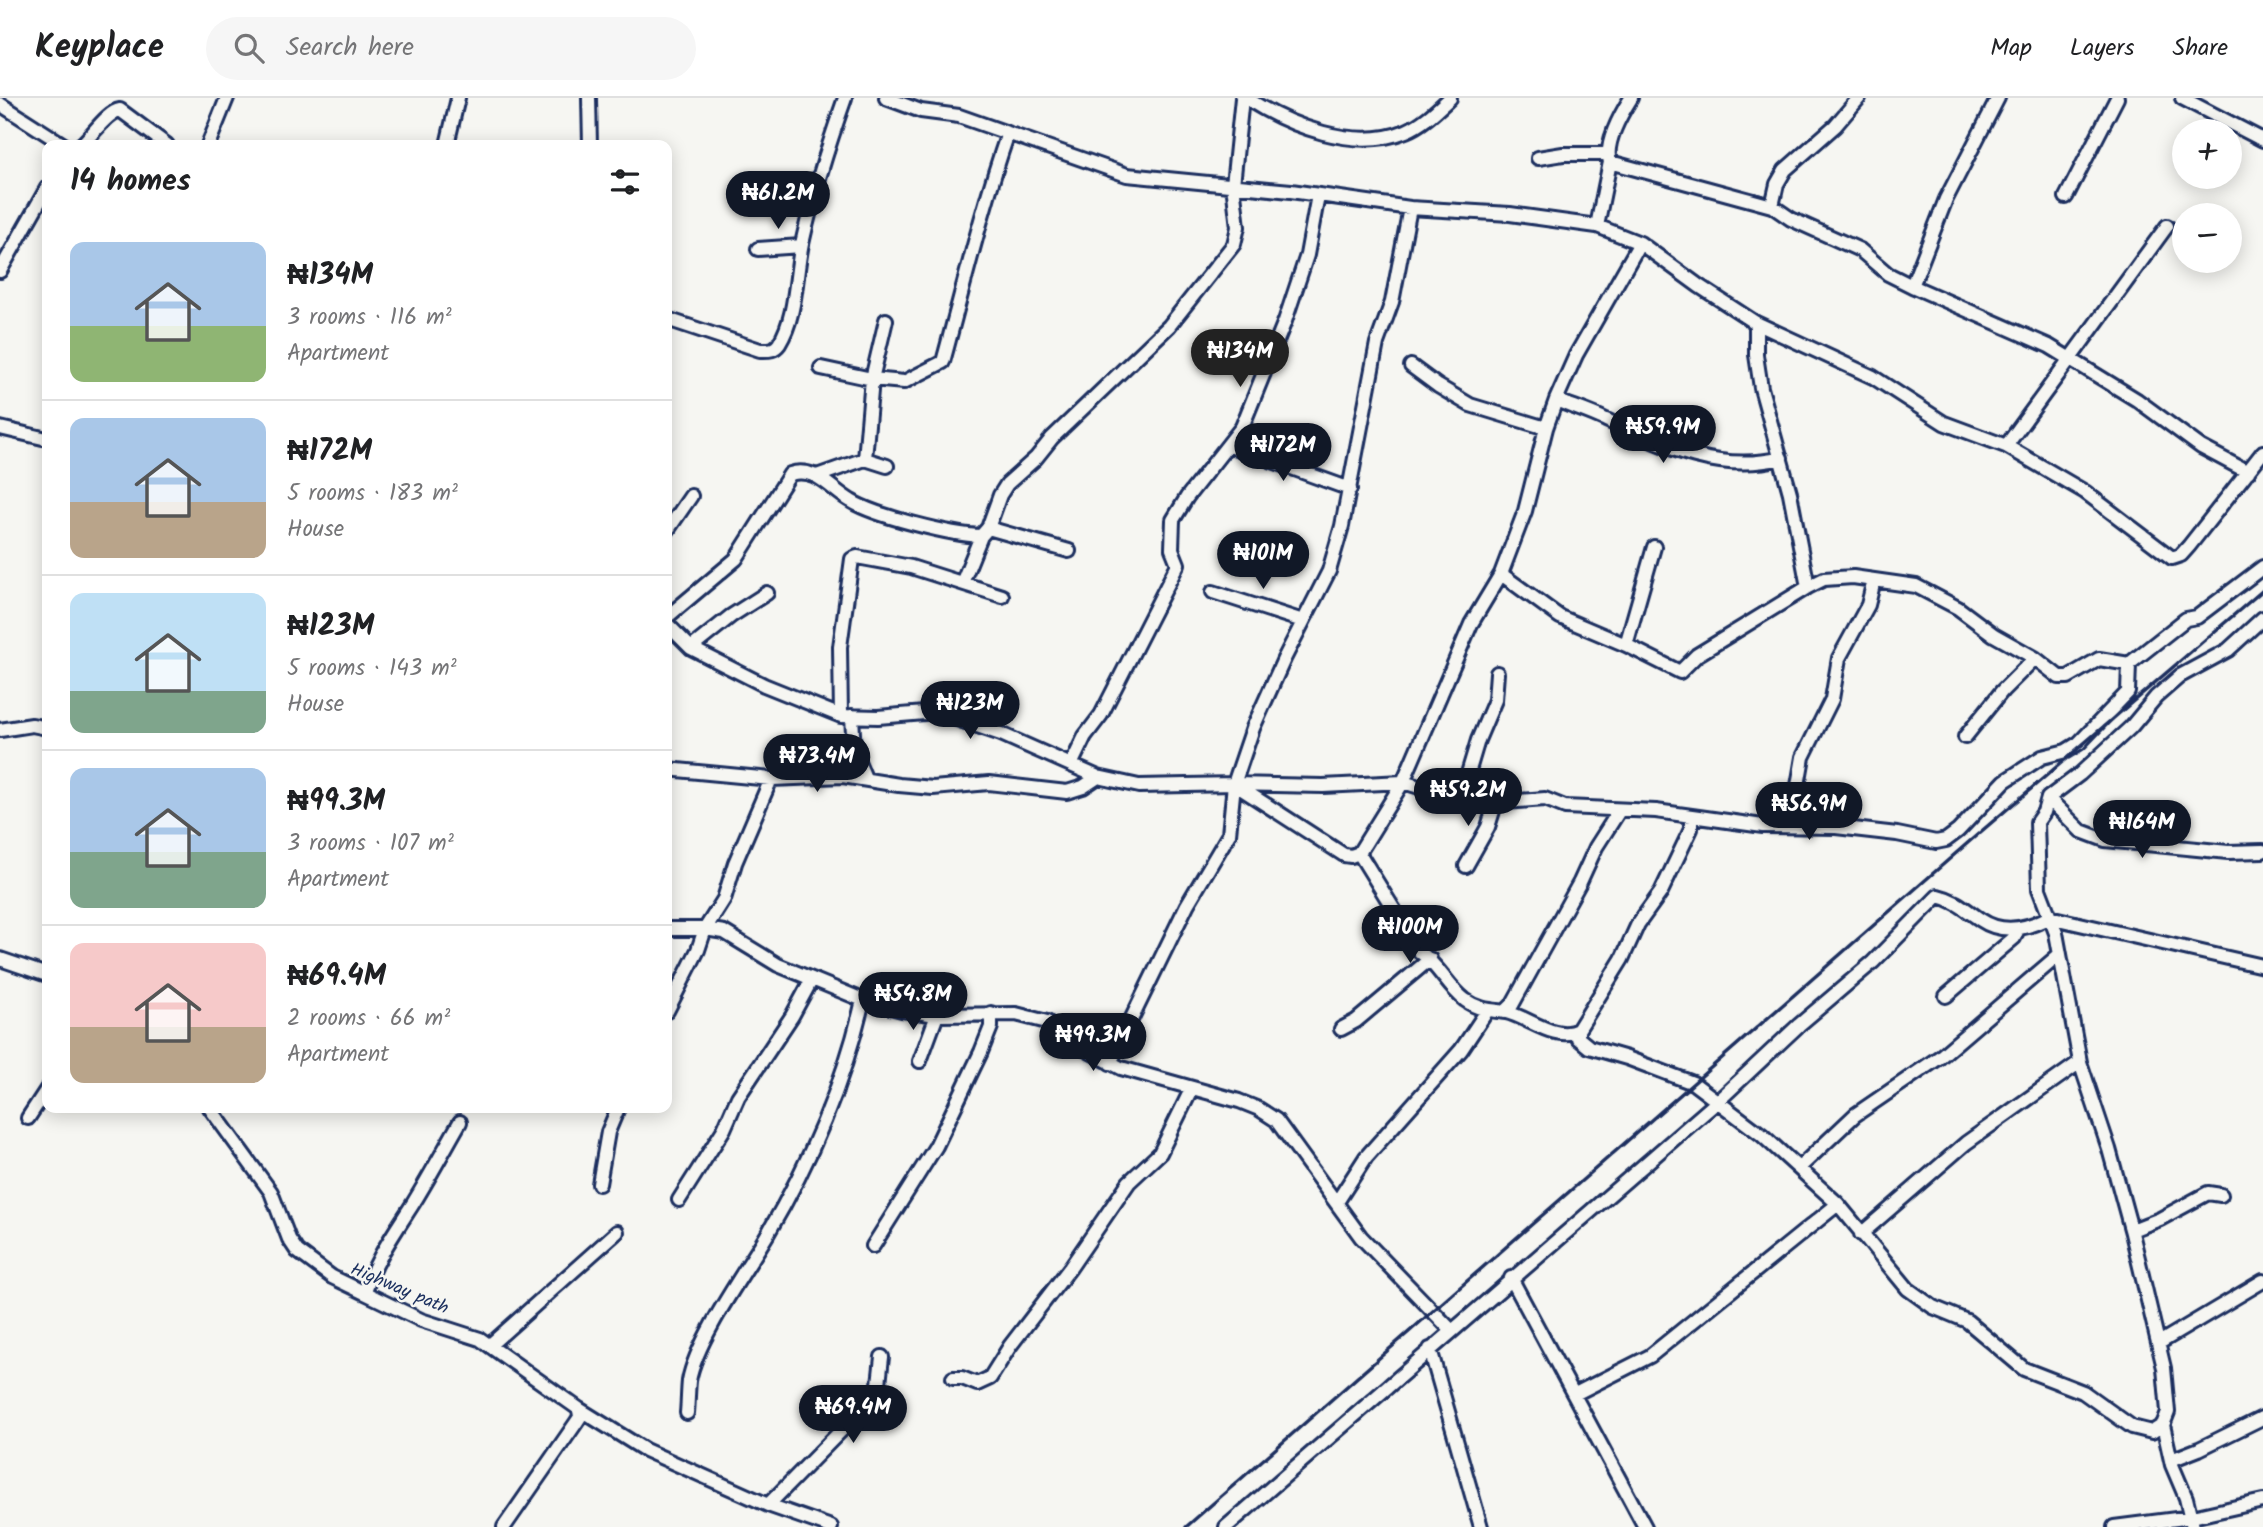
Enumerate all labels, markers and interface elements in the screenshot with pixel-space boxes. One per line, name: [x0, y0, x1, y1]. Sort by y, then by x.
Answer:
search box: [206, 17, 696, 80]
text: Keyplace: [35, 22, 164, 75]
text: Search here: [286, 27, 414, 69]
icon: search: [230, 29, 268, 67]
text: Map: [1990, 29, 2032, 68]
text: Layers: [2070, 29, 2134, 68]
text: Share: [2172, 29, 2228, 68]
map controls: [2172, 119, 2242, 273]
button: +: [2172, 119, 2242, 189]
text: 14 homes: [70, 158, 191, 206]
icon: filters: [606, 163, 644, 201]
pin: ₦61.2M: [721, 172, 835, 231]
text: ₦61.2M: [742, 176, 814, 212]
button: −: [2172, 203, 2242, 273]
text: ₦134M: [287, 252, 373, 300]
icon: home: [126, 270, 210, 354]
text: 3 rooms · 116 m²: [287, 300, 452, 336]
pin: ₦134M: [1191, 330, 1289, 389]
text: ₦134M: [1207, 334, 1273, 370]
text: Apartment: [287, 336, 389, 372]
pin: ₦59.9M: [1606, 406, 1720, 465]
text: ₦59.9M: [1626, 410, 1700, 446]
pin: ₦172M: [1234, 424, 1332, 483]
text: ₦172M: [287, 428, 372, 476]
text: ₦172M: [1250, 428, 1316, 464]
icon: home: [126, 446, 210, 530]
text: 5 rooms · 183 m²: [287, 476, 458, 512]
text: House: [287, 512, 344, 548]
pin: ₦101M: [1214, 532, 1312, 591]
text: ₦101M: [1233, 536, 1293, 572]
text: ₦123M: [287, 603, 374, 651]
icon: home: [126, 621, 210, 705]
text: 5 rooms · 143 m²: [287, 651, 457, 687]
pin: ₦123M: [921, 682, 1019, 741]
text: ₦123M: [937, 686, 1003, 722]
text: House: [287, 687, 344, 723]
pin: ₦73.4M: [760, 734, 874, 794]
text: ₦73.4M: [779, 739, 855, 775]
pin: ₦59.2M: [1411, 768, 1525, 828]
text: ₦59.2M: [1430, 773, 1506, 809]
text: ₦99.3M: [287, 778, 385, 826]
pin: ₦56.9M: [1752, 782, 1866, 842]
text: ₦56.9M: [1771, 787, 1847, 823]
icon: home: [126, 796, 210, 880]
pin: ₦164M: [2093, 800, 2191, 860]
text: ₦164M: [2109, 805, 2175, 841]
text: 3 rooms · 107 m²: [287, 826, 454, 862]
text: Apartment: [287, 862, 389, 898]
pin: ₦100M: [1361, 906, 1459, 965]
text: ₦100M: [1378, 910, 1442, 946]
text: ₦69.4M: [287, 953, 386, 1001]
icon: home: [126, 971, 210, 1055]
pin: ₦54.8M: [856, 972, 970, 1032]
text: ₦54.8M: [874, 977, 952, 1013]
text: 2 rooms · 66 m²: [287, 1001, 450, 1037]
pin: ₦99.3M: [1036, 1014, 1150, 1073]
text: ₦99.3M: [1055, 1018, 1131, 1054]
text: Apartment: [287, 1037, 389, 1073]
street label: Highway path: [346, 1256, 453, 1323]
pin: ₦69.4M: [796, 1386, 910, 1445]
text: ₦69.4M: [815, 1390, 891, 1426]

